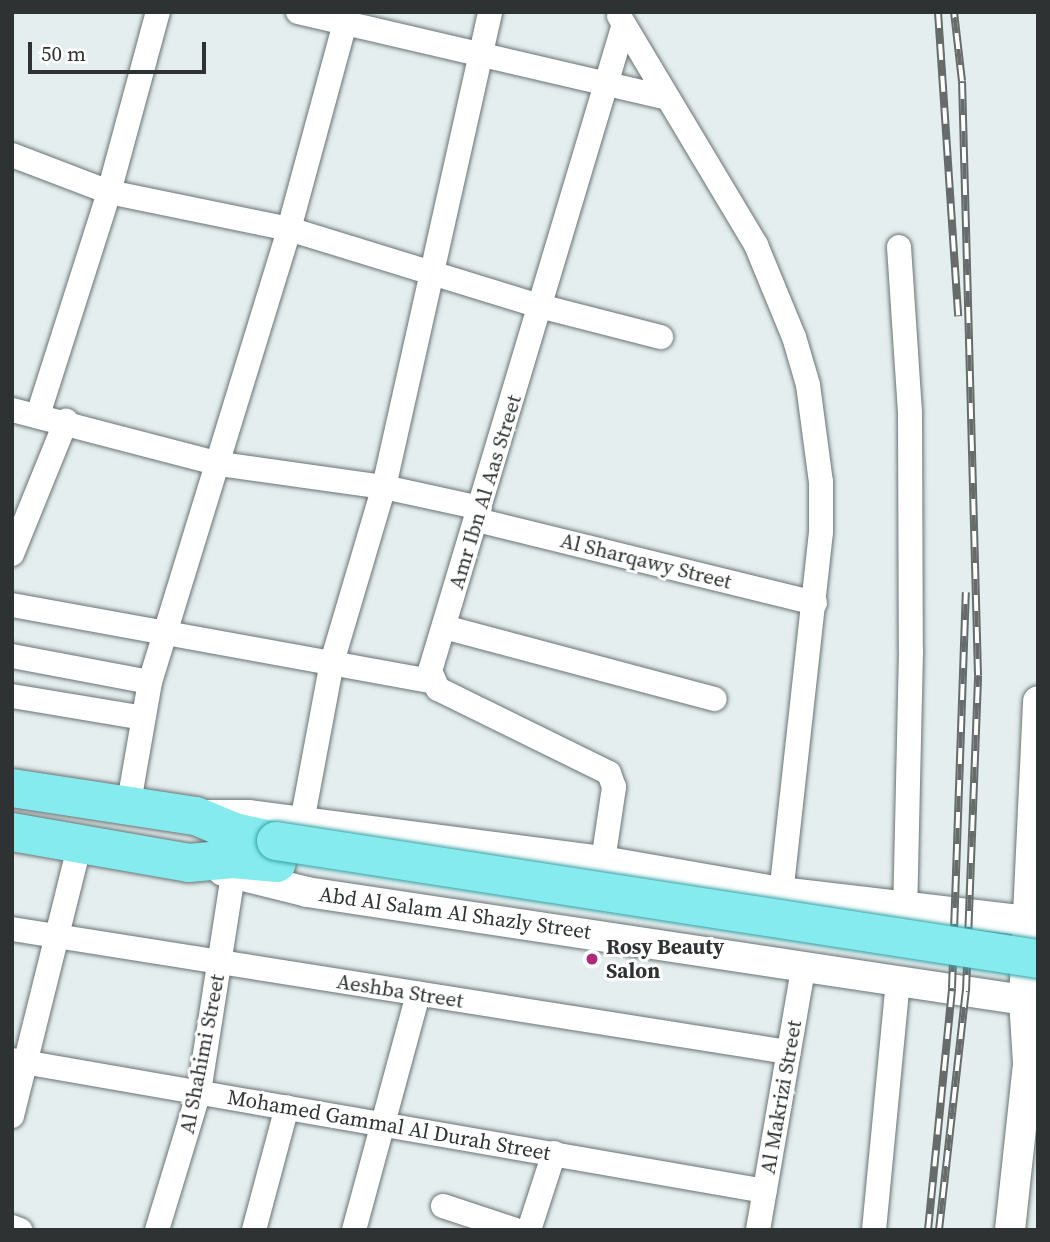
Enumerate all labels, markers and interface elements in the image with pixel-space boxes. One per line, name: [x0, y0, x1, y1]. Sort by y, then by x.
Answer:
scale bar: [32, 28, 210, 72]
text: 50 m: [41, 39, 86, 68]
street label: Amr Ibn Al Aas Street: [443, 392, 527, 592]
street label: Al Sharqawy Street: [558, 528, 734, 594]
street label: Abd Al Salam Al Shazly Street: [317, 881, 593, 945]
place label: Rosy Beauty Salon: [606, 934, 724, 984]
marker: Rosy Beauty Salon: [584, 951, 600, 967]
street label: Aeshba Street: [335, 969, 465, 1013]
street label: Al Shahimi Street: [174, 972, 230, 1136]
street label: Al Makrizi Street: [755, 1018, 807, 1176]
street label: Mohamed Gammal Al Durah Street: [226, 1084, 552, 1166]

